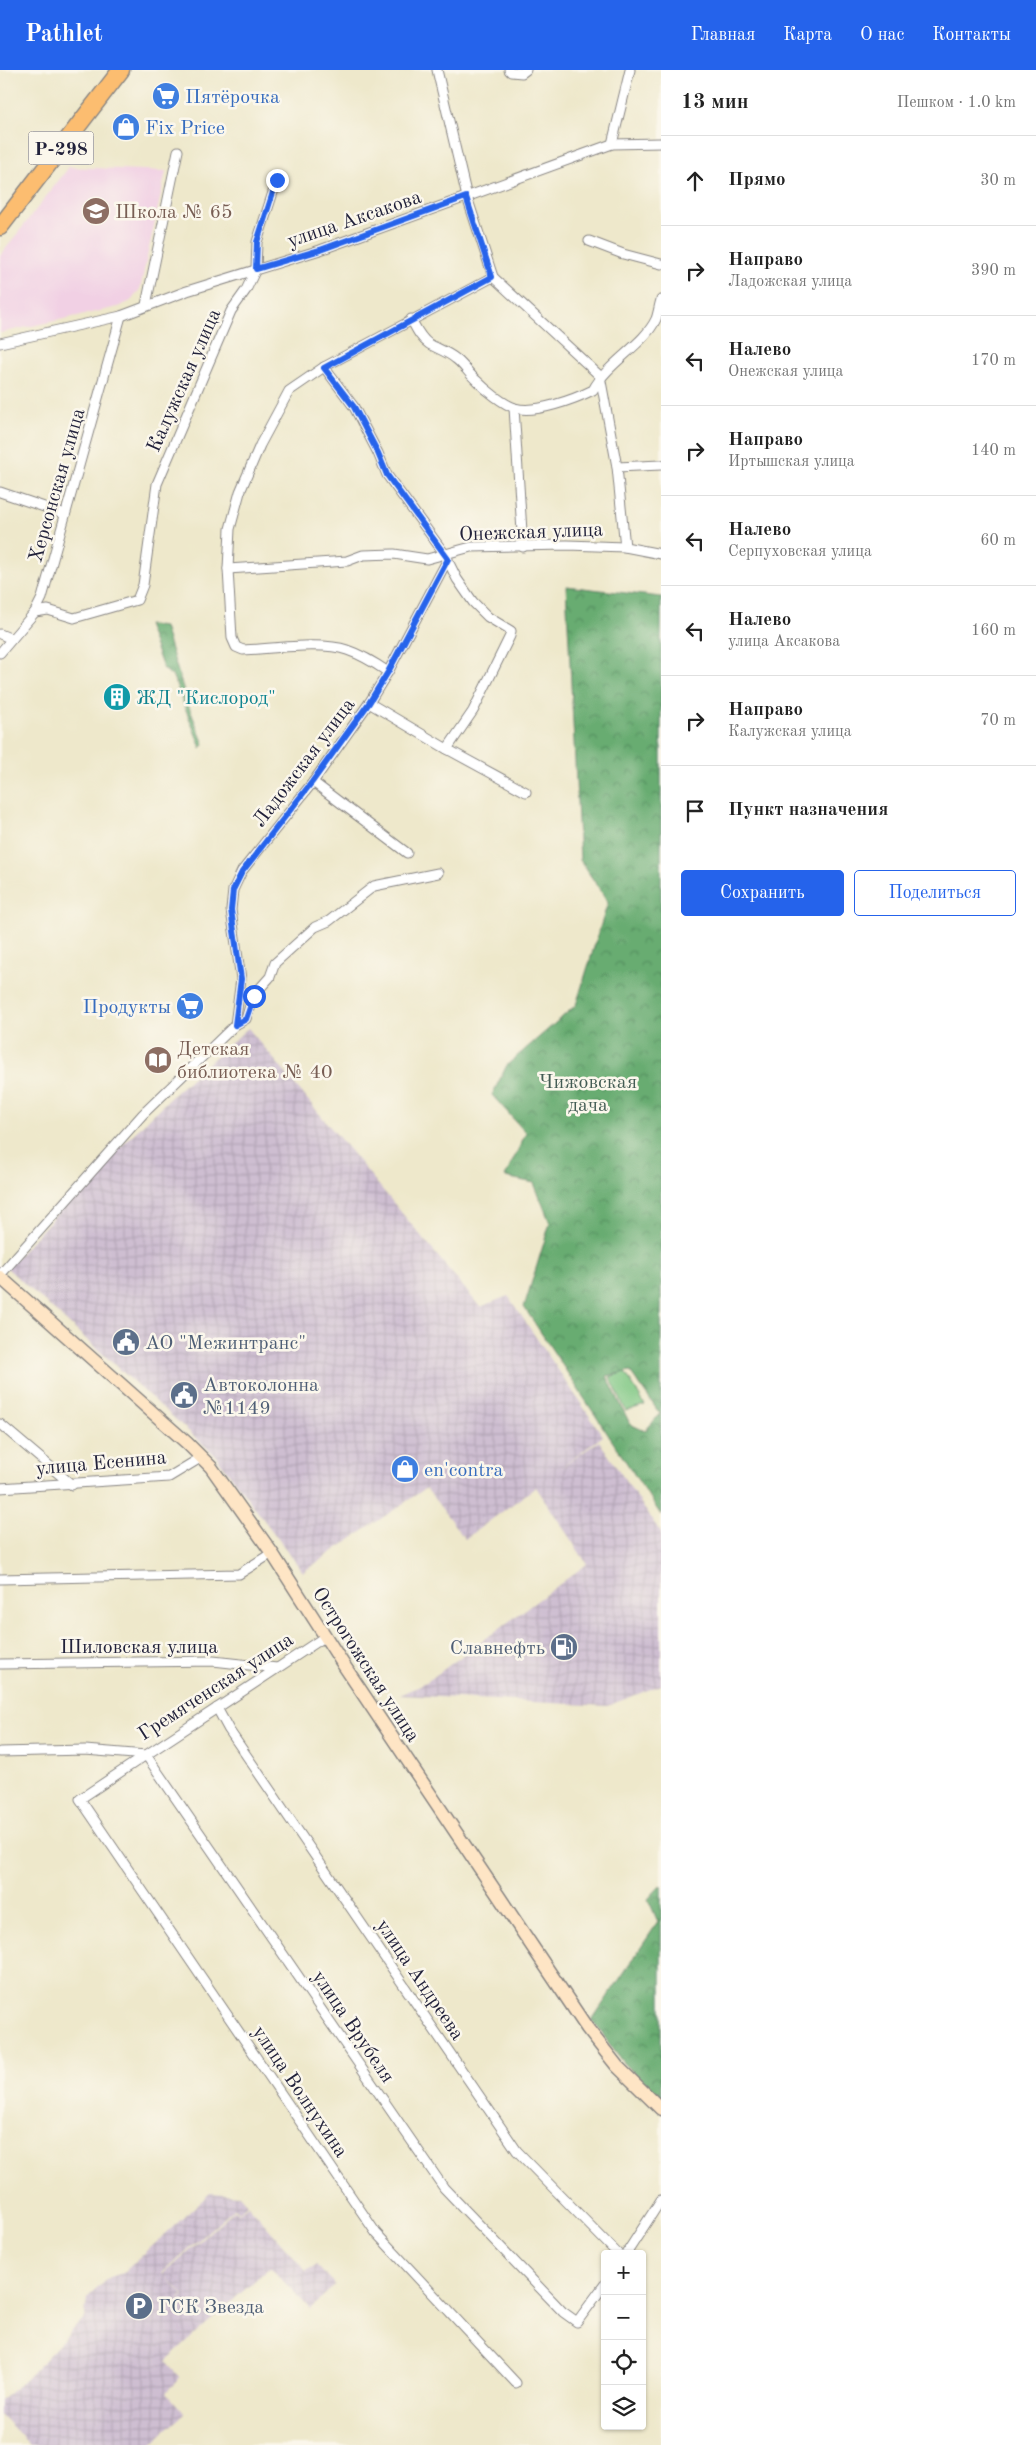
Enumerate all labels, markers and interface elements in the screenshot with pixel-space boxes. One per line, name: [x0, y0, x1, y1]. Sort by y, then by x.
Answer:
text: Pathlet: [25, 23, 103, 47]
text: Главная: [691, 26, 755, 44]
text: Карта: [783, 26, 832, 44]
text: О нас: [860, 26, 904, 44]
text: Контакты: [932, 26, 1011, 44]
supermarket icon: Пятёрочка: [151, 81, 181, 111]
place label: Пятёрочка: [185, 88, 280, 108]
text: 13 мин: [681, 92, 749, 113]
text: Пешком · 1.0 km: [897, 95, 1016, 111]
shop icon: Fix Price: [111, 112, 141, 142]
place label: Fix Price: [145, 119, 225, 139]
road number: Р-298: [28, 132, 94, 164]
icon: ahead: [681, 167, 709, 195]
route end: [266, 169, 289, 192]
text: Прямо: [728, 171, 786, 190]
text: 30 m: [980, 173, 1016, 189]
street label: улица Аксакова: [285, 188, 424, 252]
school or university icon: Школа № 65: [81, 196, 111, 226]
place label: Школа № 65: [115, 203, 233, 223]
text: Направо: [728, 251, 803, 270]
icon: right: [681, 257, 709, 285]
text: 390 m: [971, 263, 1016, 279]
text: Ладожская улица: [728, 274, 852, 290]
street label: Калужская улица: [144, 306, 225, 456]
text: Налево: [728, 341, 791, 360]
icon: left: [681, 347, 709, 375]
text: 170 m: [971, 353, 1016, 369]
text: Онежская улица: [728, 364, 843, 380]
street label: Херсонская улица: [26, 406, 90, 565]
text: Направо: [728, 431, 803, 450]
icon: right: [681, 437, 709, 465]
text: 140 m: [971, 443, 1016, 459]
text: Иртышская улица: [728, 454, 855, 470]
street label: Онежская улица: [459, 520, 604, 546]
text: Налево: [728, 521, 791, 540]
icon: left: [681, 527, 709, 555]
text: 60 m: [980, 533, 1016, 549]
text: Серпуховская улица: [728, 544, 872, 560]
text: Налево: [728, 611, 791, 630]
icon: left: [681, 617, 709, 645]
text: 160 m: [971, 623, 1016, 639]
text: улица Аксакова: [728, 634, 840, 650]
building icon: ЖД "Кислород": [102, 682, 132, 712]
place label: ЖД "Кислород": [136, 689, 276, 709]
street label: Ладожская улица: [250, 695, 359, 831]
text: Направо: [728, 701, 803, 720]
icon: right: [681, 707, 709, 735]
text: 70 m: [980, 713, 1016, 729]
text: Калужская улица: [728, 724, 852, 740]
icon: arrive: [681, 797, 709, 825]
text: Пункт назначения: [728, 801, 888, 820]
button: Сохранить: [681, 870, 844, 916]
button: Поделиться: [854, 870, 1016, 916]
route start: [243, 985, 266, 1008]
supermarket icon: Продукты: [175, 991, 205, 1021]
place label: Продукты: [82, 998, 171, 1018]
place label: Детская библиотека № 40: [177, 1040, 333, 1083]
library icon: Детская библиотека № 40: [143, 1045, 173, 1075]
park label: Чижовская дача: [539, 1073, 637, 1116]
public building icon: АО "Межинтранс": [111, 1327, 141, 1357]
place label: АО "Межинтранс": [145, 1334, 306, 1354]
place label: Автоколонна №1149: [203, 1376, 319, 1419]
public building icon: Автоколонна №1149: [169, 1380, 199, 1410]
street label: улица Есенина: [35, 1448, 167, 1480]
shop icon: en'contra: [390, 1454, 420, 1484]
place label: en'contra: [424, 1461, 503, 1481]
street label: Острогожская улица: [308, 1584, 423, 1746]
street label: Гремяченская улица: [135, 1630, 297, 1745]
fuel station icon: Cлавнефть: [549, 1632, 579, 1662]
street label: Шиловская улица: [60, 1638, 218, 1658]
place label: Cлавнефть: [450, 1639, 545, 1659]
street label: улица Андреева: [372, 1916, 467, 2044]
street label: улица Врубеля: [308, 1967, 397, 2087]
street label: улица Волнухина: [248, 2023, 351, 2162]
map controls: [601, 2250, 646, 2430]
button: +: [601, 2250, 646, 2295]
parking icon: ГСК Звезда: [124, 2291, 154, 2321]
button: −: [601, 2295, 646, 2340]
place label: ГСК Звезда: [158, 2298, 264, 2318]
button: locate: [601, 2340, 646, 2385]
button: layers: [601, 2385, 646, 2430]

